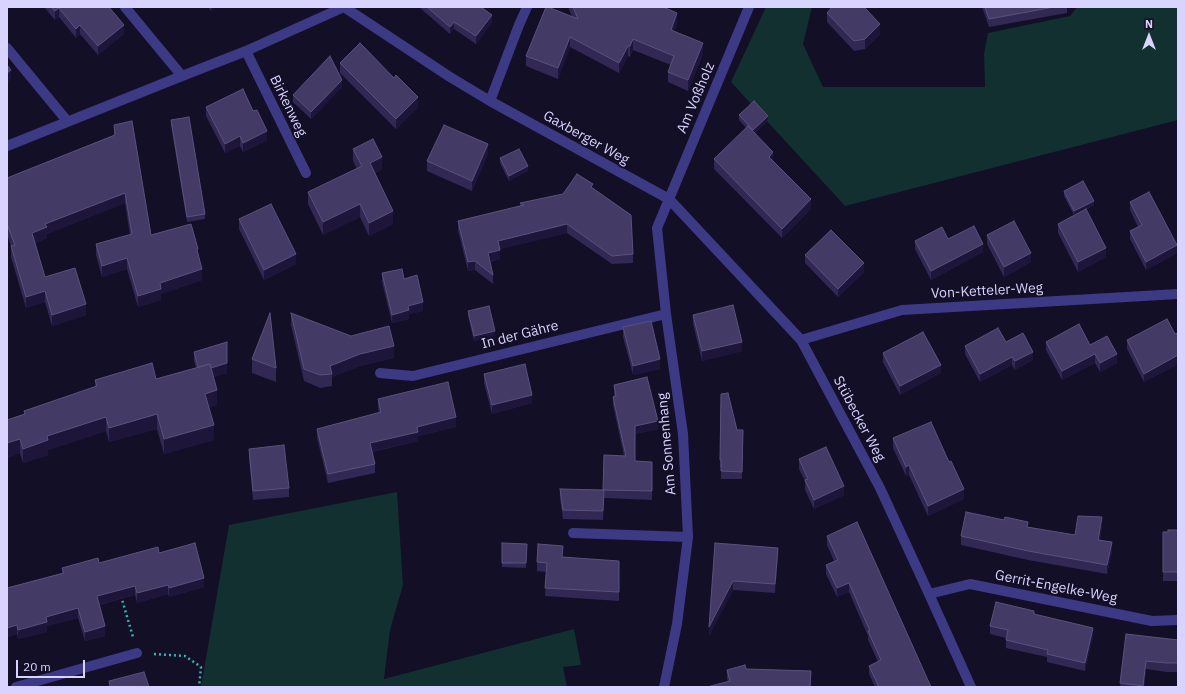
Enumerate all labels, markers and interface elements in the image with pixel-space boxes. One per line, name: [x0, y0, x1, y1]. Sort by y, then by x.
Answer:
north arrow: [1129, 16, 1169, 56]
text: N: [1145, 17, 1153, 31]
street label: Am Voßholz: [674, 60, 718, 136]
street label: Birkenweg: [266, 73, 310, 139]
street label: Gaxberger Weg: [540, 107, 632, 169]
street label: Von-Ketteler-Weg: [931, 280, 1043, 302]
street label: In der Gähre: [480, 317, 560, 353]
street label: Stübecker Weg: [829, 373, 889, 465]
street label: Am Sonnenhang: [654, 392, 680, 496]
street label: Gerrit-Engelke-Weg: [993, 567, 1119, 607]
scale bar: [18, 652, 87, 678]
text: 20 m: [23, 659, 51, 674]

